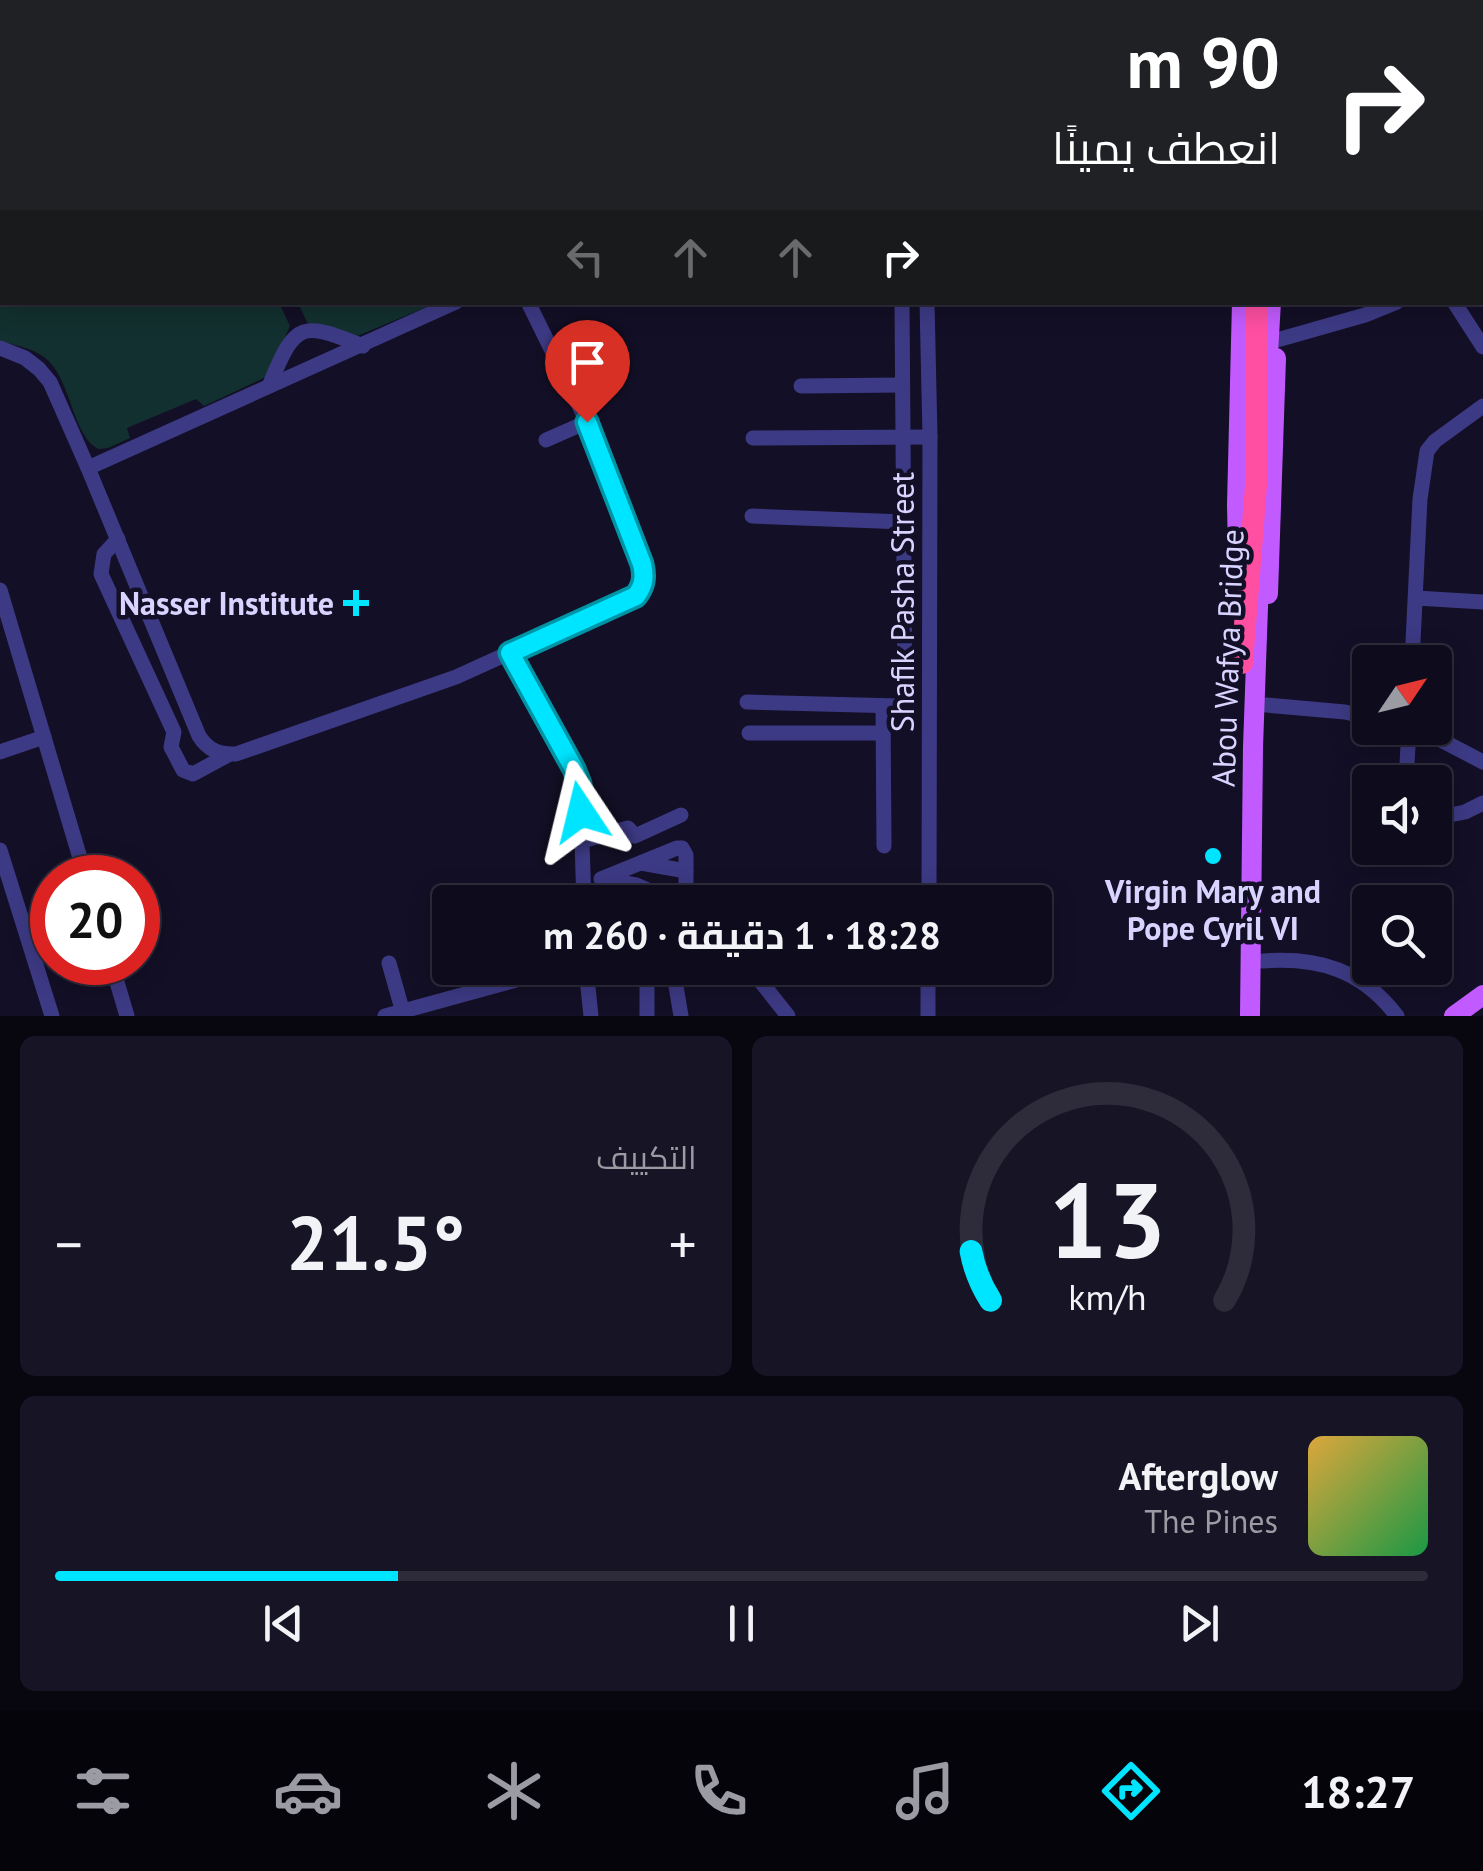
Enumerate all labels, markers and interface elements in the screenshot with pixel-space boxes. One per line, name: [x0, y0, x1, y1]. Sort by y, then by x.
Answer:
text: 90 m: [1127, 17, 1280, 107]
icon: right: [1315, 40, 1445, 170]
text: انعطف يمينًا: [1052, 118, 1280, 176]
icon: left: [558, 230, 613, 285]
icon: ahead: [663, 230, 718, 285]
icon: ahead: [768, 230, 823, 285]
icon: right: [873, 230, 928, 285]
pin: [545, 320, 630, 423]
icon: arrive: [560, 335, 615, 390]
street label: Shafik Pasha Street: [881, 472, 923, 732]
street label: Abou Wafya Bridge: [1202, 528, 1252, 788]
place label: Nasser Institute: [119, 582, 334, 624]
marker: Nasser Institute: [343, 590, 369, 616]
north arrow: [1352, 645, 1452, 745]
map controls: [1352, 645, 1452, 985]
position arrow: [529, 760, 633, 864]
button: sound: [1352, 765, 1452, 865]
marker: Virgin Mary and Pope Cyril VI: [1202, 845, 1224, 867]
speed limit sign: 20: [30, 855, 160, 985]
place label: Virgin Mary and Pope Cyril VI: [1104, 870, 1321, 949]
button: search: [1352, 885, 1452, 985]
text: 18:28 · 1 دقيقة · 260 m: [543, 910, 941, 959]
text: التكييف: [596, 1136, 697, 1178]
text: 13: [1048, 1152, 1166, 1287]
text: 21.5°: [286, 1194, 465, 1291]
text: −: [55, 1208, 83, 1279]
text: +: [669, 1208, 697, 1279]
text: km/h: [1068, 1274, 1146, 1320]
text: Afterglow: [1118, 1451, 1278, 1500]
text: The Pines: [1144, 1500, 1278, 1542]
icon: previous: [256, 1596, 311, 1651]
icon: pause: [714, 1596, 769, 1651]
icon: next: [1172, 1596, 1227, 1651]
icon: filters: [68, 1756, 138, 1826]
icon: car: [273, 1756, 343, 1826]
icon: climate: [479, 1756, 549, 1826]
icon: phone: [684, 1756, 754, 1826]
icon: music: [890, 1756, 960, 1826]
icon: directions: [1096, 1756, 1166, 1826]
text: 18:27: [1301, 1762, 1415, 1820]

